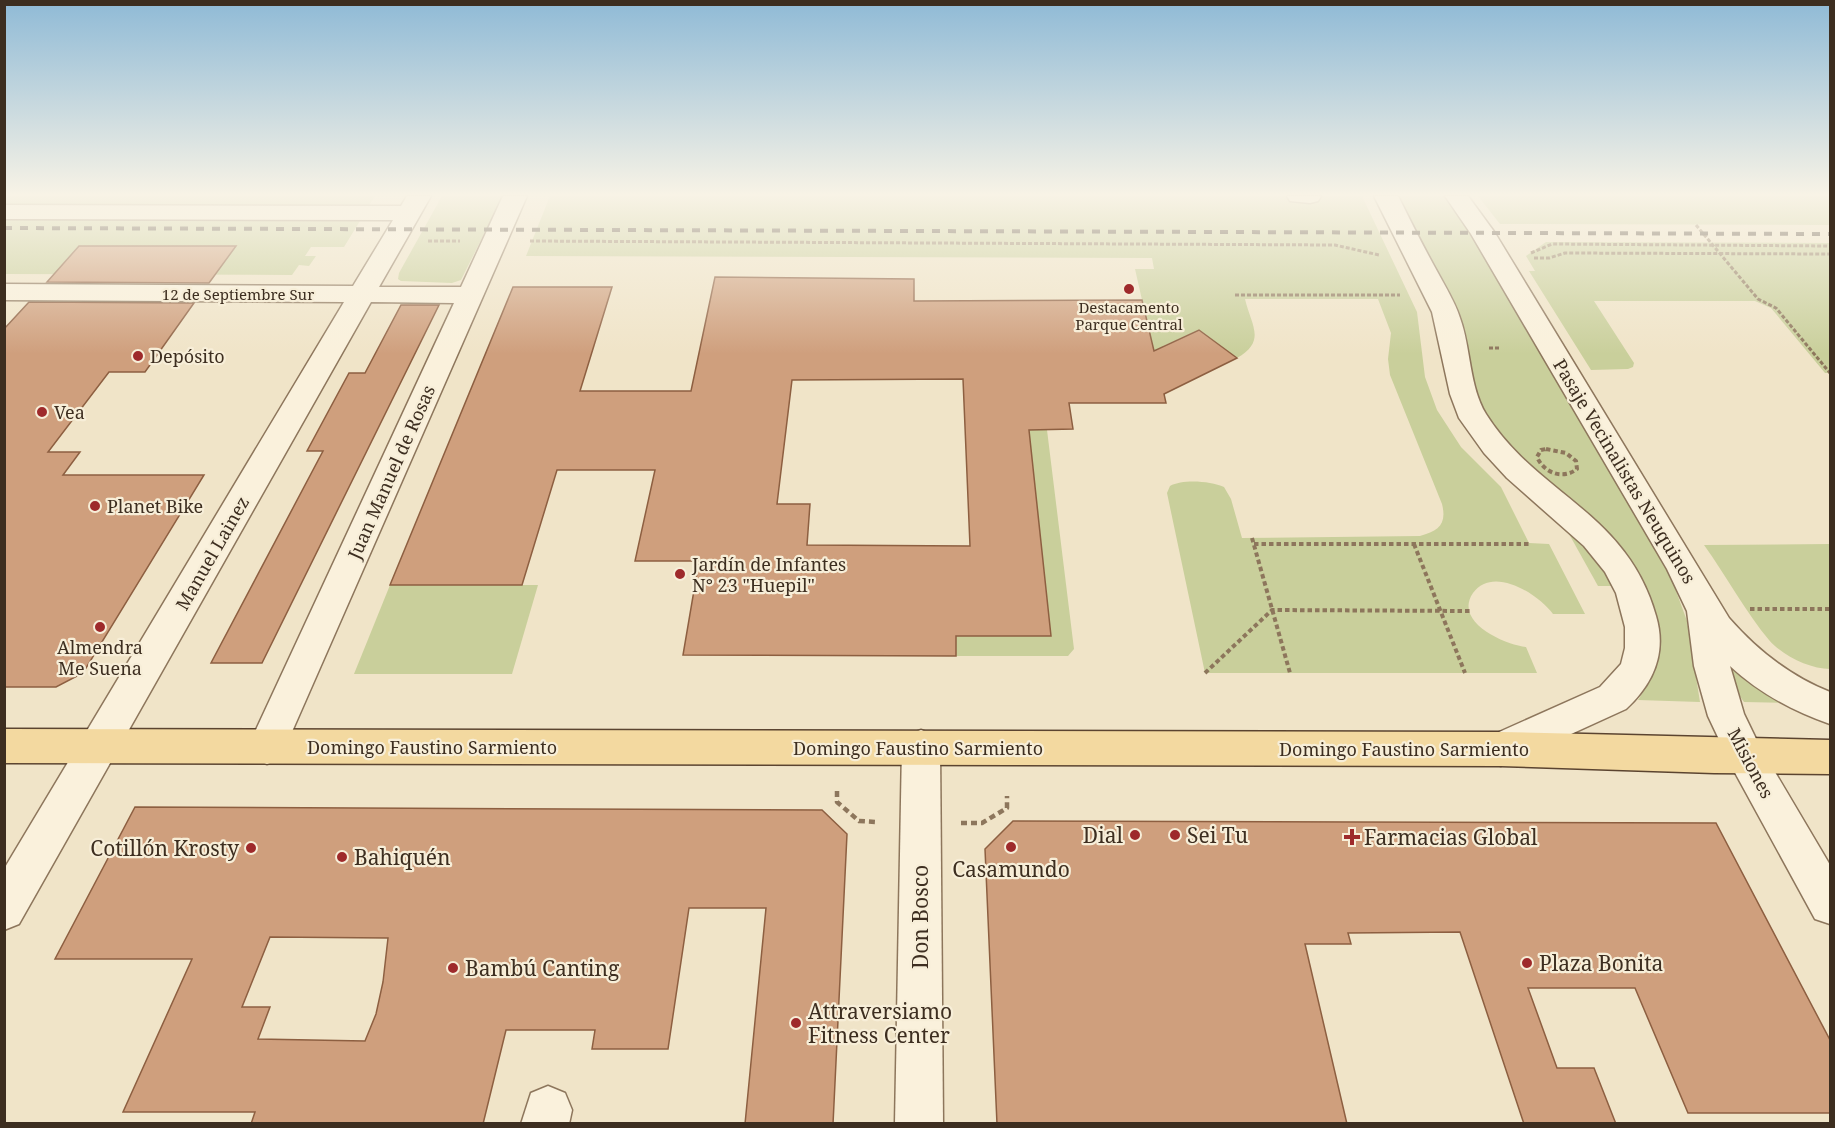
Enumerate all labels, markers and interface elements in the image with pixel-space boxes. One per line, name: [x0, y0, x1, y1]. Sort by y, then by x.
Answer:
marker: Destacamento Parque Central: [1122, 282, 1136, 296]
street label: 12 de Septiembre Sur: [162, 284, 314, 304]
place label: Destacamento Parque Central: [1075, 297, 1183, 334]
place label: Depósito: [150, 344, 225, 368]
marker: Depósito: [131, 349, 145, 363]
street label: Pasaje Vecinalistas Neuquinos: [1548, 354, 1702, 588]
street label: Juan Manuel de Rosas: [341, 381, 440, 564]
place label: Vea: [54, 400, 85, 424]
marker: Vea: [35, 405, 49, 419]
street label: Manuel Lainez: [170, 492, 254, 614]
place label: Planet Bike: [107, 494, 203, 518]
marker: Planet Bike: [88, 499, 102, 513]
place label: Jardín de Infantes N° 23 "Huepil": [691, 552, 846, 597]
marker: Jardín de Infantes N° 23 "Huepil": [673, 567, 687, 581]
marker: Almendra Me Suena: [93, 620, 107, 634]
place label: Almendra Me Suena: [57, 635, 143, 680]
street label: Misiones: [1723, 724, 1779, 802]
street label: Domingo Faustino Sarmiento: [307, 735, 557, 759]
street label: Domingo Faustino Sarmiento: [793, 736, 1043, 760]
street label: Domingo Faustino Sarmiento: [1279, 737, 1529, 761]
place label: Dial: [1083, 821, 1123, 849]
place label: Sei Tu: [1187, 821, 1248, 849]
place label: Farmacias Global: [1364, 823, 1538, 851]
marker: Dial: [1128, 828, 1142, 842]
marker: Sei Tu: [1168, 828, 1182, 842]
marker: Farmacias Global: [1345, 830, 1359, 844]
place label: Cotillón Krosty: [90, 834, 239, 862]
marker: Casamundo: [1004, 840, 1018, 854]
marker: Cotillón Krosty: [244, 841, 258, 855]
place label: Bahiquén: [354, 843, 451, 871]
marker: Bahiquén: [335, 850, 349, 864]
place label: Casamundo: [952, 855, 1070, 883]
street label: Don Bosco: [906, 865, 934, 969]
place label: Plaza Bonita: [1539, 949, 1663, 977]
place label: Bambú Canting: [465, 954, 620, 982]
marker: Plaza Bonita: [1520, 956, 1534, 970]
marker: Bambú Canting: [446, 961, 460, 975]
place label: Attraversiamo Fitness Center: [808, 997, 952, 1049]
marker: Attraversiamo Fitness Center: [789, 1016, 803, 1030]

